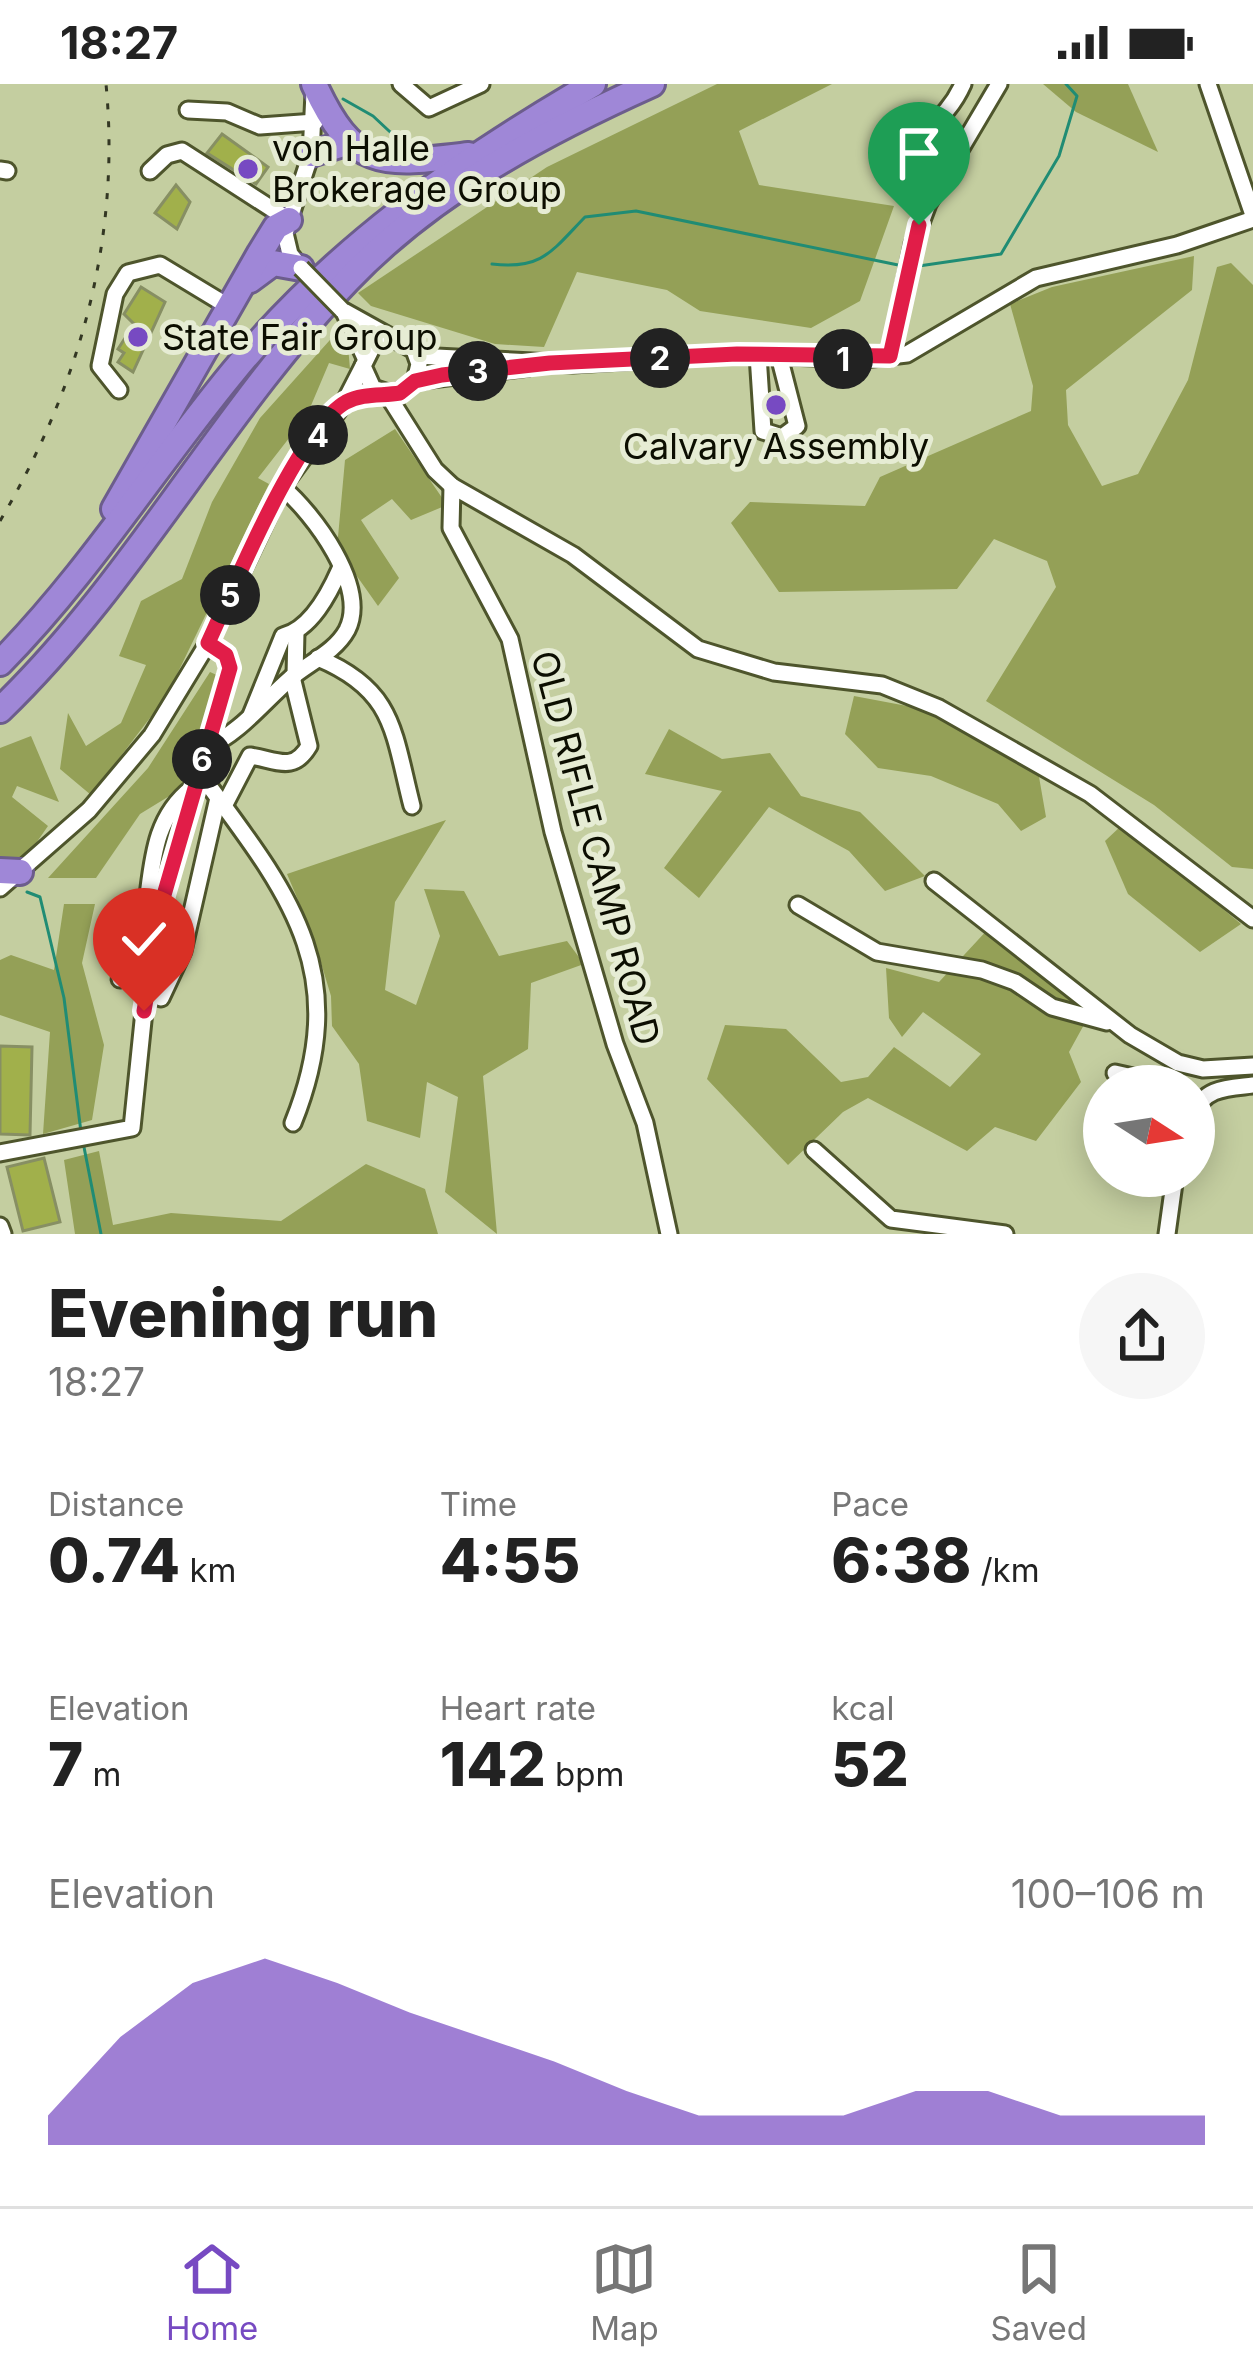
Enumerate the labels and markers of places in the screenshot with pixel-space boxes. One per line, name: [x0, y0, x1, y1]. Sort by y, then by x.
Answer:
pin: [868, 102, 970, 225]
place label: von Halle Brokerage Group: [272, 126, 562, 211]
marker: von Halle Brokerage Group: [235, 156, 261, 182]
place label: State Fair Group: [162, 315, 438, 359]
marker: State Fair Group: [125, 324, 151, 350]
pin: 2: [630, 328, 690, 388]
pin: 1: [813, 329, 873, 389]
pin: 3: [448, 341, 508, 401]
marker: Calvary Assembly: [763, 392, 789, 418]
pin: 4: [288, 405, 348, 465]
place label: Calvary Assembly: [623, 424, 929, 468]
pin: 5: [200, 565, 260, 625]
pin: 6: [172, 729, 232, 789]
pin: [93, 888, 195, 1011]

